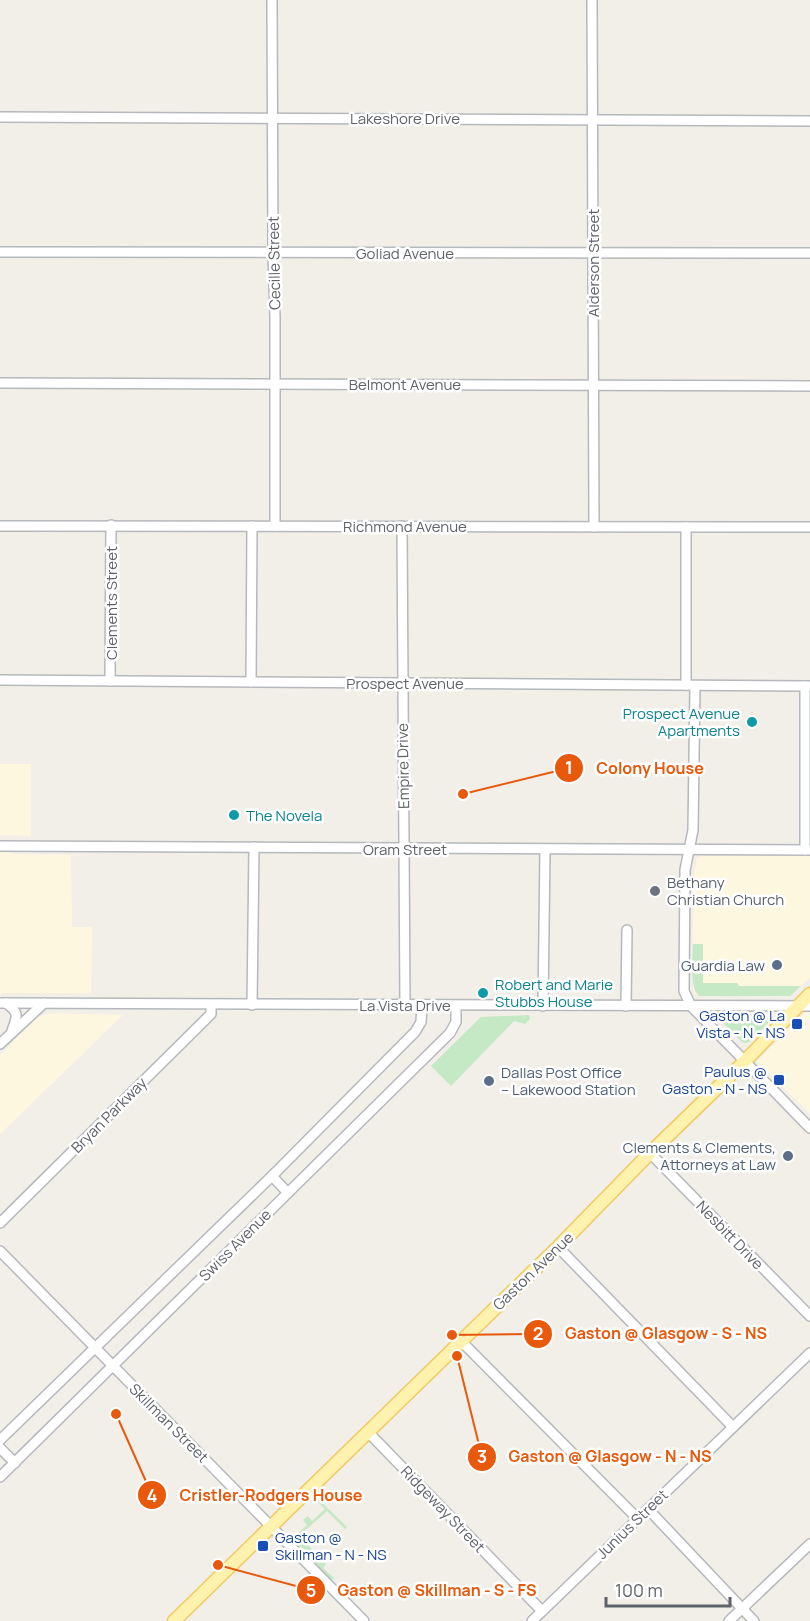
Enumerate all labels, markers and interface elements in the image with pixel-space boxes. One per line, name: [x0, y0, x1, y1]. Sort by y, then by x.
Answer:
street label: Lakeshore Drive: [350, 108, 460, 129]
street label: Alderson Street: [583, 209, 604, 317]
street label: Cecille Street: [263, 216, 285, 310]
street label: Goliad Avenue: [356, 243, 454, 264]
street label: Belmont Avenue: [349, 374, 461, 395]
street label: Richmond Avenue: [343, 516, 467, 537]
street label: Clements Street: [101, 546, 122, 660]
street label: Prospect Avenue: [346, 673, 464, 694]
place label: Prospect Avenue Apartments: [623, 703, 740, 741]
marker: Prospect Avenue Apartments: [745, 715, 759, 729]
street label: Empire Drive: [392, 723, 414, 809]
callout: Colony House: [554, 751, 716, 785]
text: 1: [565, 755, 573, 779]
text: Colony House: [596, 757, 704, 779]
place label: The Novela: [246, 805, 322, 826]
marker: The Novela: [227, 808, 241, 822]
street label: Oram Street: [363, 839, 447, 860]
place label: Bethany Christian Church: [667, 872, 784, 910]
marker: Bethany Christian Church: [648, 884, 662, 898]
place label: Guardia Law: [681, 955, 765, 976]
marker: Guardia Law: [770, 958, 784, 972]
place label: Robert and Marie Stubbs House: [495, 974, 613, 1012]
marker: Robert and Marie Stubbs House: [476, 986, 490, 1000]
street label: La Vista Drive: [359, 995, 451, 1016]
place label: Gaston @ La Vista - N - NS: [696, 1005, 785, 1043]
marker: Gaston @ La Vista - N - NS: [790, 1017, 804, 1031]
place label: Paulus @ Gaston - N - NS: [662, 1061, 767, 1099]
place label: Dallas Post Office – Lakewood Station: [501, 1062, 636, 1100]
street label: Bryan Parkway: [67, 1072, 152, 1157]
marker: Paulus @ Gaston - N - NS: [772, 1073, 786, 1087]
marker: Dallas Post Office – Lakewood Station: [482, 1074, 496, 1088]
place label: Clements & Clements, Attorneys at Law: [623, 1137, 776, 1175]
marker: Clements & Clements, Attorneys at Law: [781, 1149, 795, 1163]
street label: Nesbitt Drive: [692, 1196, 768, 1274]
street label: Swiss Avenue: [194, 1204, 276, 1286]
street label: Gaston Avenue: [488, 1227, 578, 1315]
callout: Gaston @ Glasgow - S - NS: [523, 1317, 779, 1351]
text: 2: [533, 1321, 543, 1345]
text: Gaston @ Glasgow - S - NS: [565, 1322, 767, 1344]
street label: Skillman Street: [125, 1379, 213, 1467]
callout: Gaston @ Glasgow - N - NS: [467, 1440, 724, 1474]
text: 3: [477, 1444, 487, 1468]
text: Gaston @ Glasgow - N - NS: [508, 1445, 712, 1467]
street label: Ridgeway Street: [396, 1461, 490, 1557]
callout: Cristler-Rodgers House: [137, 1478, 374, 1512]
text: 4: [147, 1483, 158, 1507]
text: Cristler-Rodgers House: [180, 1484, 363, 1506]
street label: Junius Street: [592, 1484, 672, 1564]
place label: Gaston @ Skillman - N - NS: [275, 1527, 387, 1565]
marker: Gaston @ Skillman - N - NS: [256, 1539, 270, 1553]
scale bar: [606, 1570, 730, 1608]
callout: Gaston @ Skillman - S - FS: [296, 1573, 549, 1607]
text: 5: [306, 1578, 316, 1602]
text: 100 m: [615, 1578, 663, 1602]
text: Gaston @ Skillman - S - FS: [338, 1579, 536, 1601]

